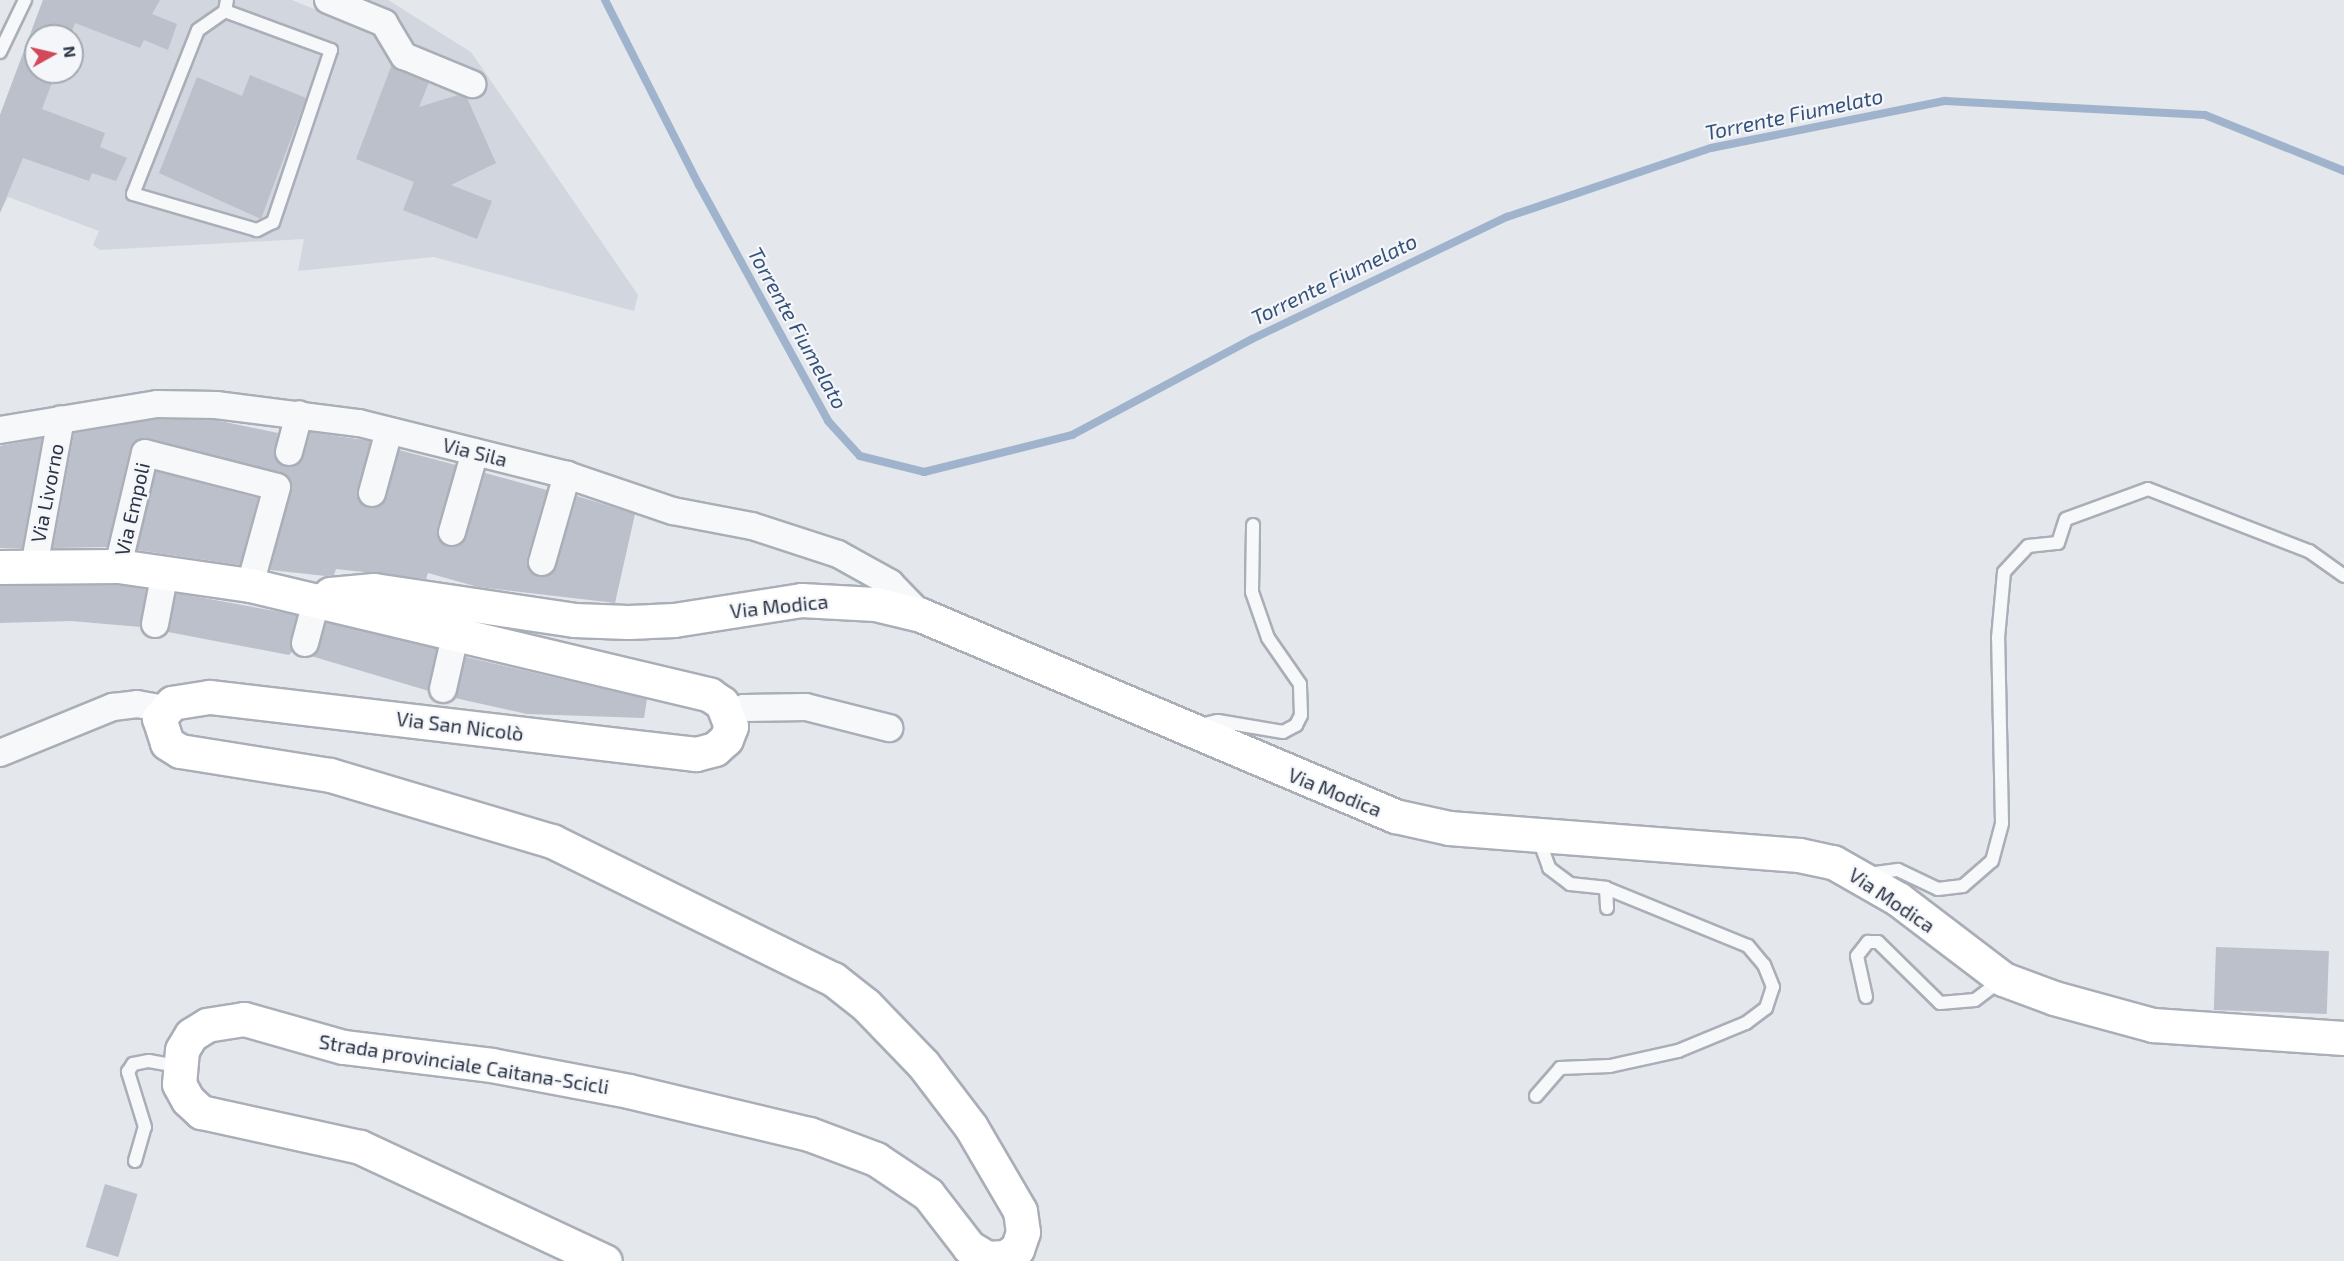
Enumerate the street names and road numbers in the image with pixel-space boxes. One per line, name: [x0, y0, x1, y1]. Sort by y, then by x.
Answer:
street label: Via Sila: [440, 432, 510, 472]
street label: Via Livorno: [26, 441, 68, 545]
street label: Via Empoli: [110, 460, 154, 558]
street label: Via Modica: [729, 589, 829, 623]
street label: Via San Nicolò: [395, 706, 525, 746]
street label: Via Modica: [1285, 762, 1385, 822]
street label: Via Modica: [1844, 862, 1940, 938]
street label: Strada provinciale Caitana-Scicli: [317, 1029, 611, 1099]

